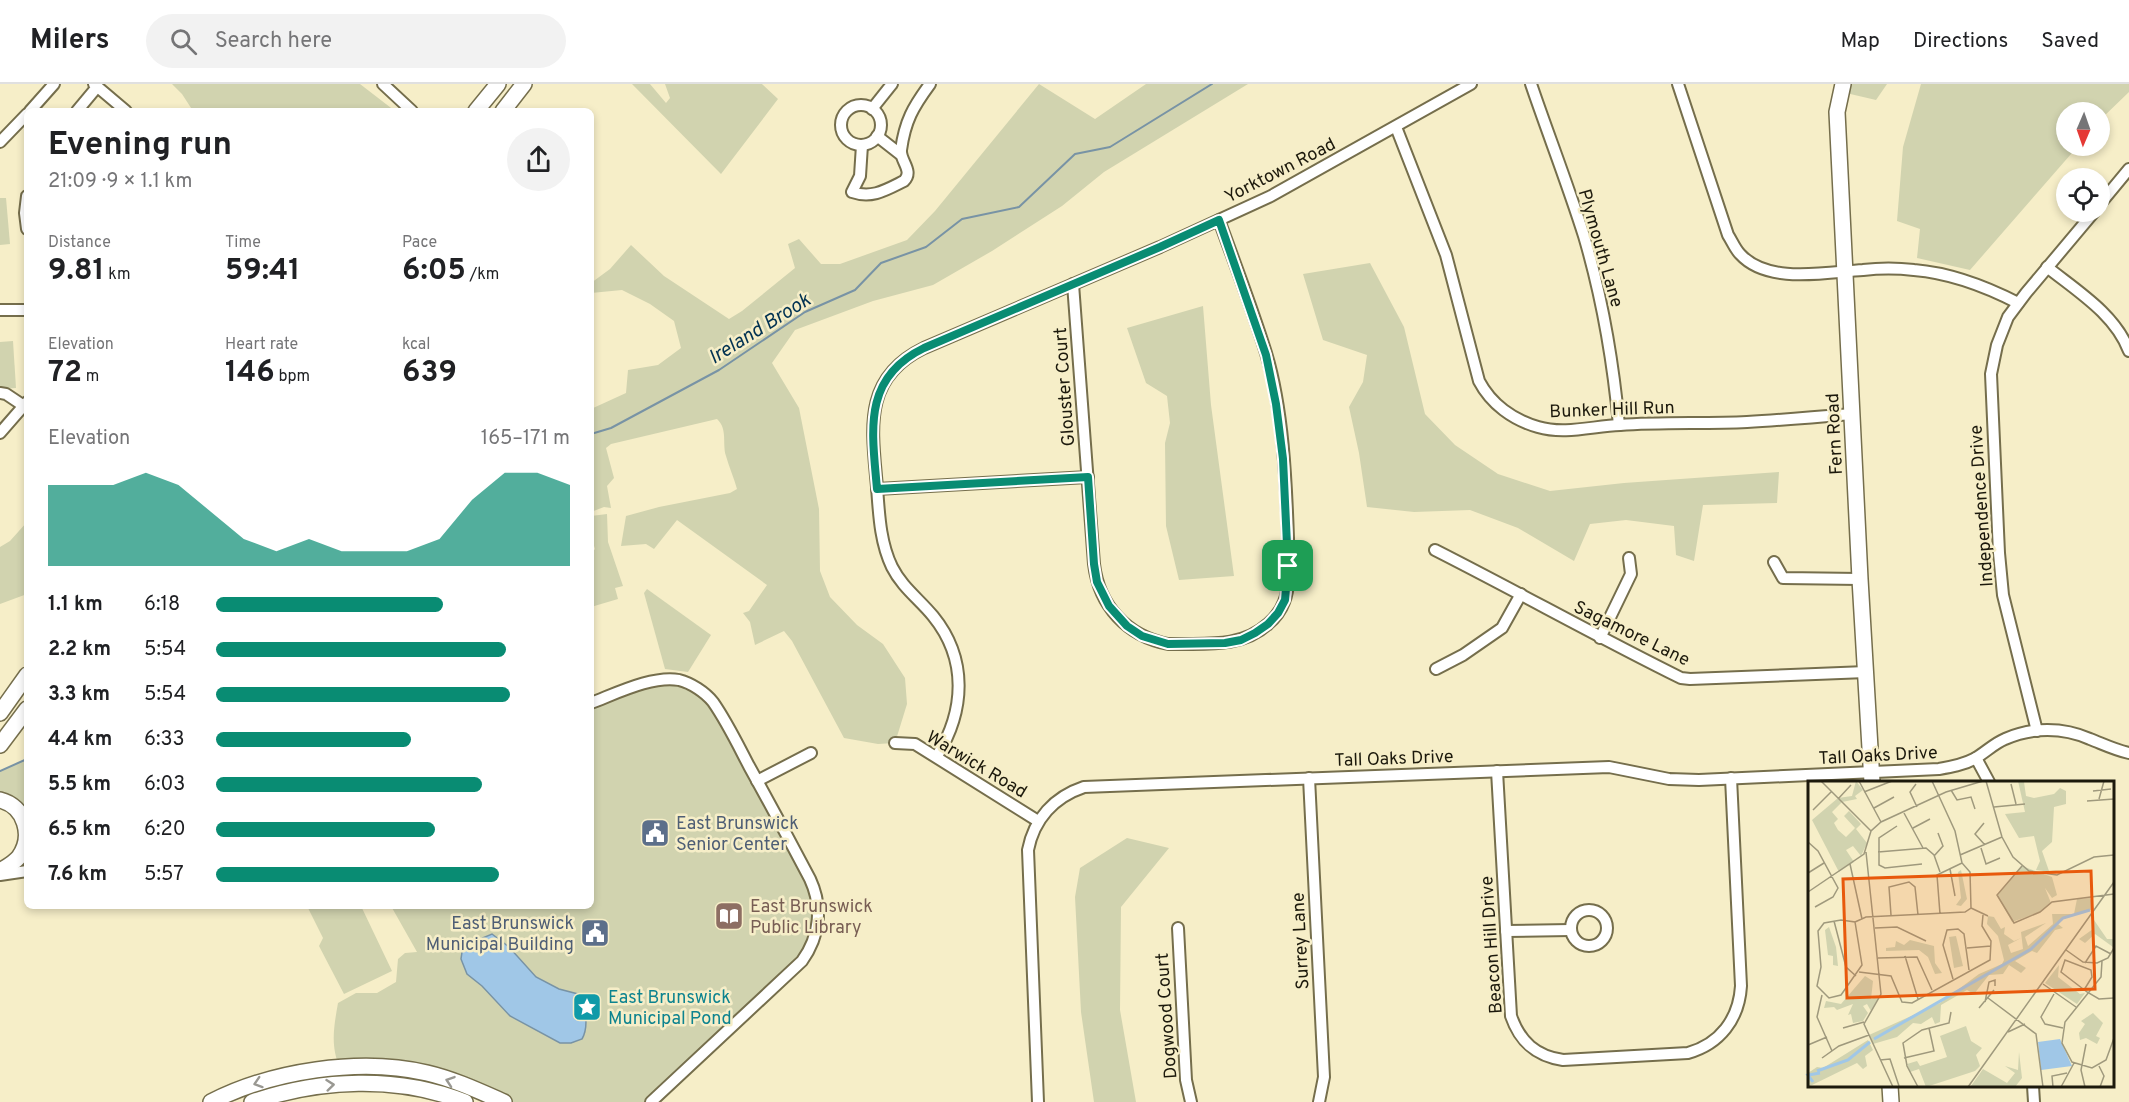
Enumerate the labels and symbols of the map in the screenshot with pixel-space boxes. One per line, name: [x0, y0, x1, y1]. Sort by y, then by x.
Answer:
north arrow: [2056, 102, 2110, 156]
street label: Yorktown Road: [1221, 134, 1340, 209]
street label: Plymouth Lane: [1572, 187, 1627, 310]
water label: Ireland Brook: [704, 288, 817, 371]
street label: Glouster Court: [1050, 327, 1081, 447]
street label: Fern Road: [1822, 393, 1849, 475]
street label: Bunker Hill Run: [1549, 397, 1675, 424]
street label: Independence Drive: [1965, 424, 2000, 588]
pin: [1262, 540, 1313, 591]
street label: Sagamore Lane: [1570, 596, 1693, 672]
street label: Warwick Road: [922, 726, 1031, 804]
street label: Tall Oaks Drive: [1818, 742, 1938, 771]
street label: Tall Oaks Drive: [1334, 746, 1454, 773]
inset map: [1808, 781, 2114, 1087]
place label: East Brunswick Senior Center: [676, 813, 799, 857]
public building icon: East Brunswick Senior Center: [639, 817, 671, 849]
street label: Beacon Hill Drive: [1476, 875, 1509, 1015]
street label: Surrey Lane: [1287, 892, 1316, 990]
place label: East Brunswick Public Library: [750, 896, 873, 940]
library icon: East Brunswick Public Library: [713, 900, 745, 932]
place label: East Brunswick Municipal Building: [426, 913, 574, 957]
public building icon: East Brunswick Municipal Building: [579, 917, 611, 949]
street label: Dogwood Court: [1152, 952, 1183, 1080]
place label: East Brunswick Municipal Pond: [608, 987, 732, 1031]
place icon: East Brunswick Municipal Pond: [571, 991, 603, 1023]
one-way arrow: [253, 1076, 264, 1089]
one-way arrow: [445, 1076, 456, 1088]
one-way arrow: [325, 1079, 334, 1092]

